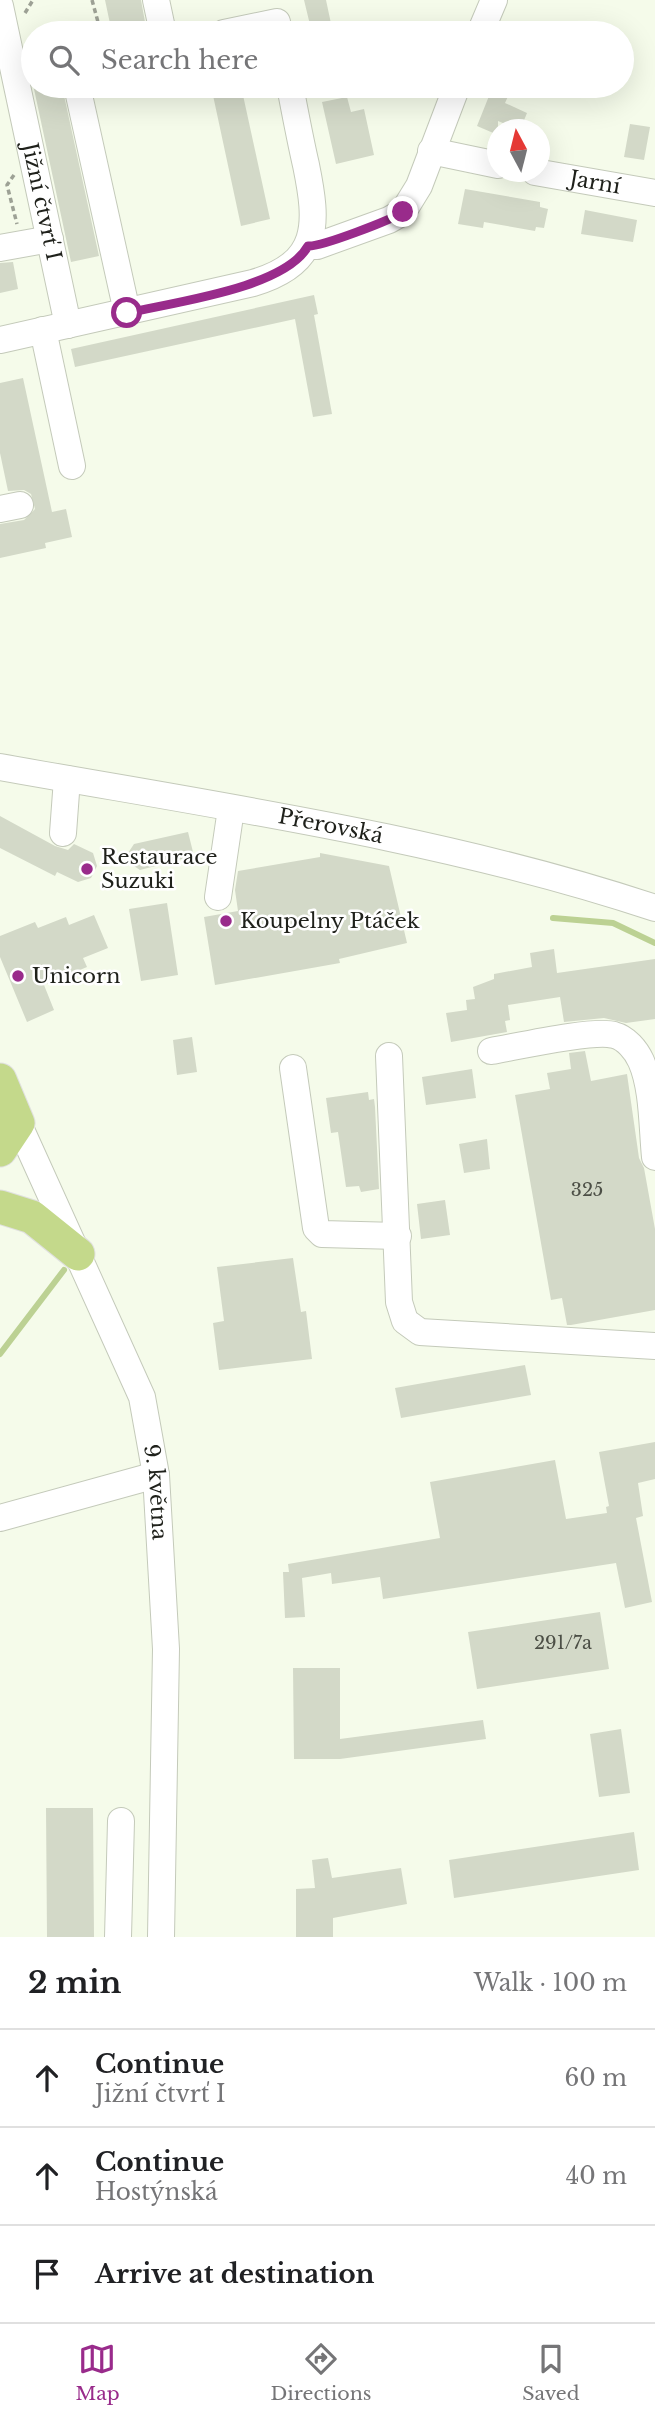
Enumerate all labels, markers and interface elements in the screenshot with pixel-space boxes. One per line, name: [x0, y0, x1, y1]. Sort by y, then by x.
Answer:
search box: [21, 21, 634, 98]
icon: search: [45, 41, 83, 79]
text: Search here: [101, 44, 258, 76]
north arrow: [487, 119, 550, 182]
street label: Jižní čtvrť I: [16, 138, 67, 263]
street label: Jarní: [565, 165, 623, 200]
route end: [387, 196, 418, 227]
route start: [111, 297, 142, 328]
street label: Přerovská: [276, 803, 386, 849]
place label: Restaurace Suzuki: [101, 844, 218, 894]
marker: Restaurace Suzuki: [79, 861, 95, 877]
place label: Koupelny Ptáček: [240, 908, 420, 934]
marker: Koupelny Ptáček: [218, 913, 234, 929]
place label: Unicorn: [32, 963, 121, 989]
marker: Unicorn: [10, 968, 26, 984]
house number: 325: [571, 1179, 603, 1201]
street label: 9. května: [138, 1442, 173, 1541]
house number: 291/7a: [534, 1632, 592, 1654]
text: 2 min: [28, 1964, 121, 2001]
text: Walk · 100 m: [474, 1969, 627, 1997]
text: Continue: [95, 2048, 224, 2080]
icon: ahead: [28, 2059, 66, 2097]
text: 60 m: [565, 2064, 627, 2092]
text: Jižní čtvrť I: [95, 2080, 226, 2108]
text: Continue: [95, 2146, 224, 2178]
icon: ahead: [28, 2157, 66, 2195]
text: 40 m: [566, 2162, 627, 2190]
text: Hostýnská: [95, 2178, 218, 2206]
icon: arrive: [28, 2255, 66, 2293]
text: Arrive at destination: [95, 2258, 375, 2290]
tab: Map: [75, 2340, 120, 2405]
tab: Directions: [270, 2340, 371, 2405]
tab: Saved: [522, 2340, 580, 2405]

